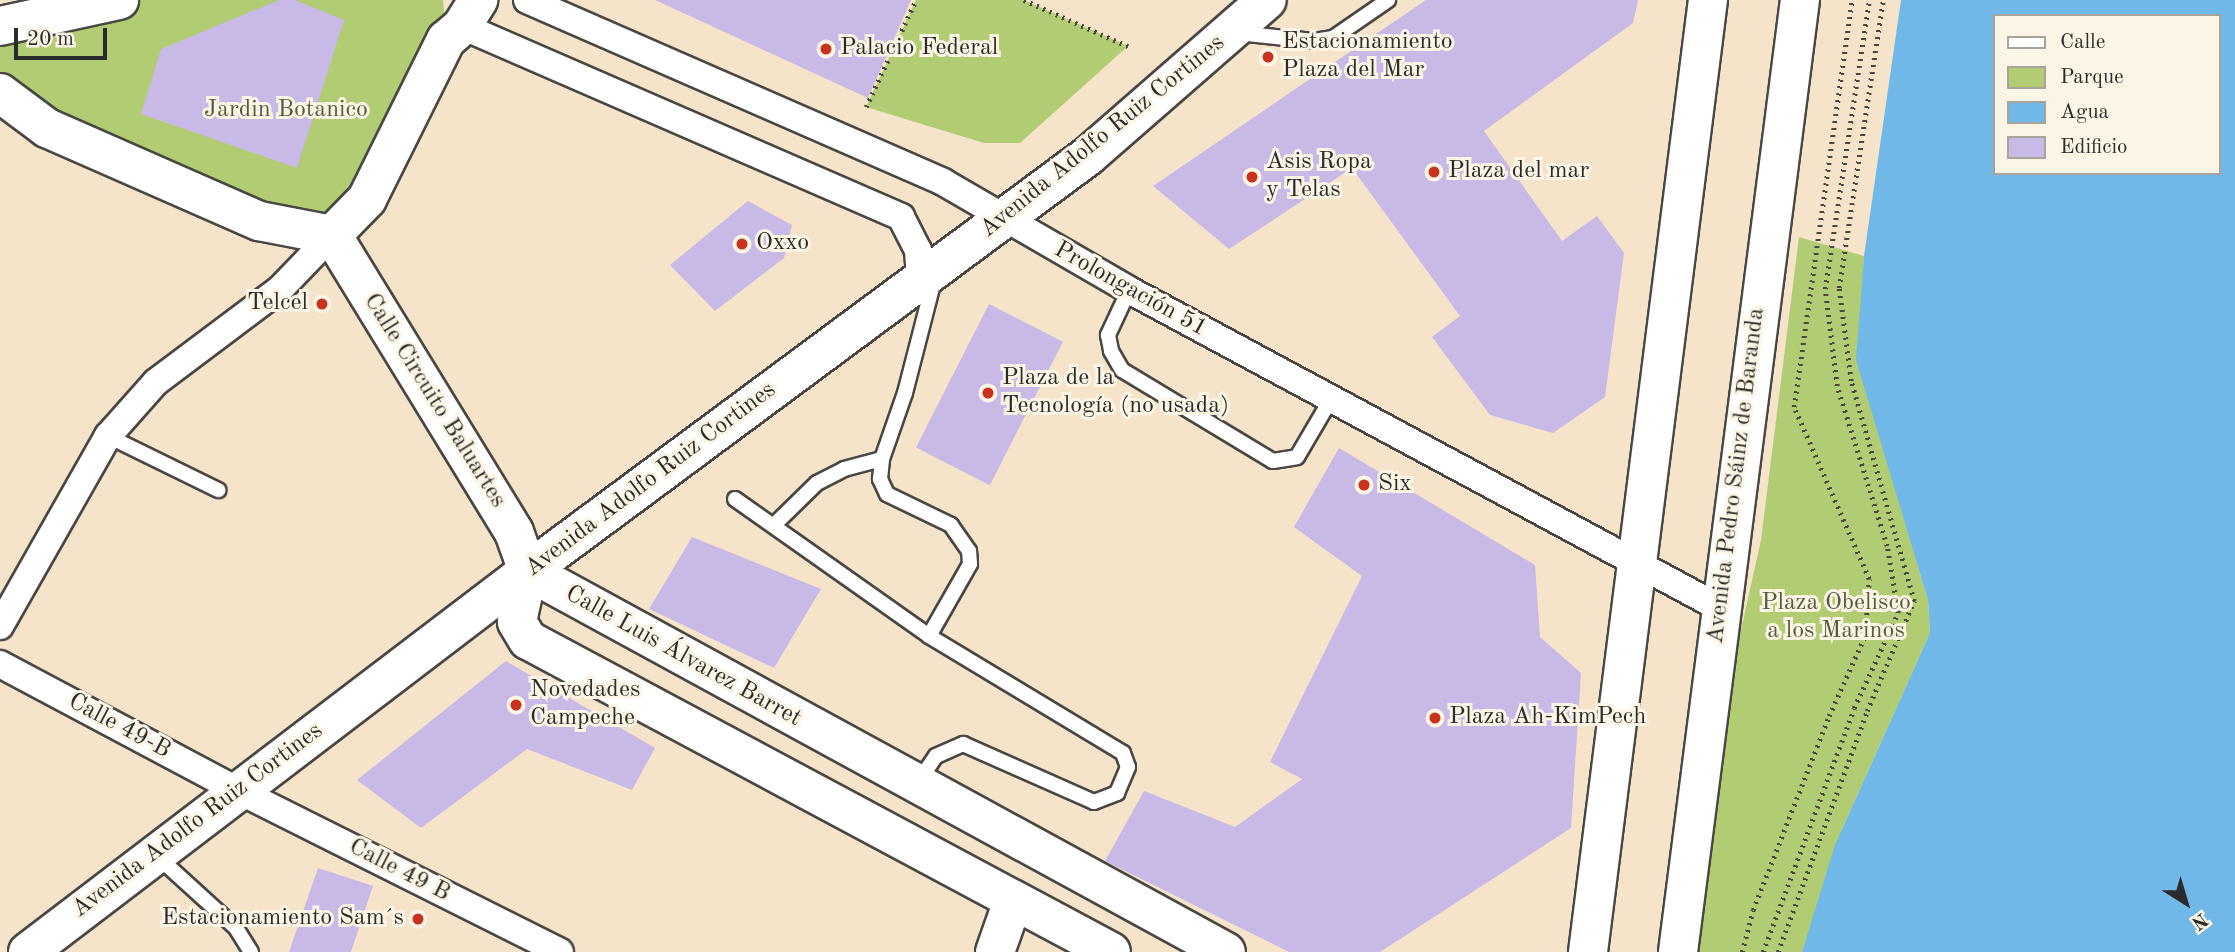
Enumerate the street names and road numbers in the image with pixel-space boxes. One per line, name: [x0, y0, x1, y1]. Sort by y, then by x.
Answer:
street label: Avenida Adolfo Ruiz Cortines: [975, 29, 1231, 245]
street label: Prolongación 51: [1048, 236, 1212, 344]
street label: Calle Circuito Baluartes: [356, 289, 512, 513]
street label: Avenida Pedro Sáinz de Baranda: [1702, 306, 1772, 646]
street label: Avenida Adolfo Ruiz Cortines: [520, 376, 782, 584]
street label: Calle Luis Álvarez Barret: [560, 580, 806, 734]
street label: Calle 49-B: [63, 688, 175, 766]
street label: Avenida Adolfo Ruiz Cortines: [67, 717, 329, 925]
street label: Calle 49 B: [344, 833, 454, 909]

